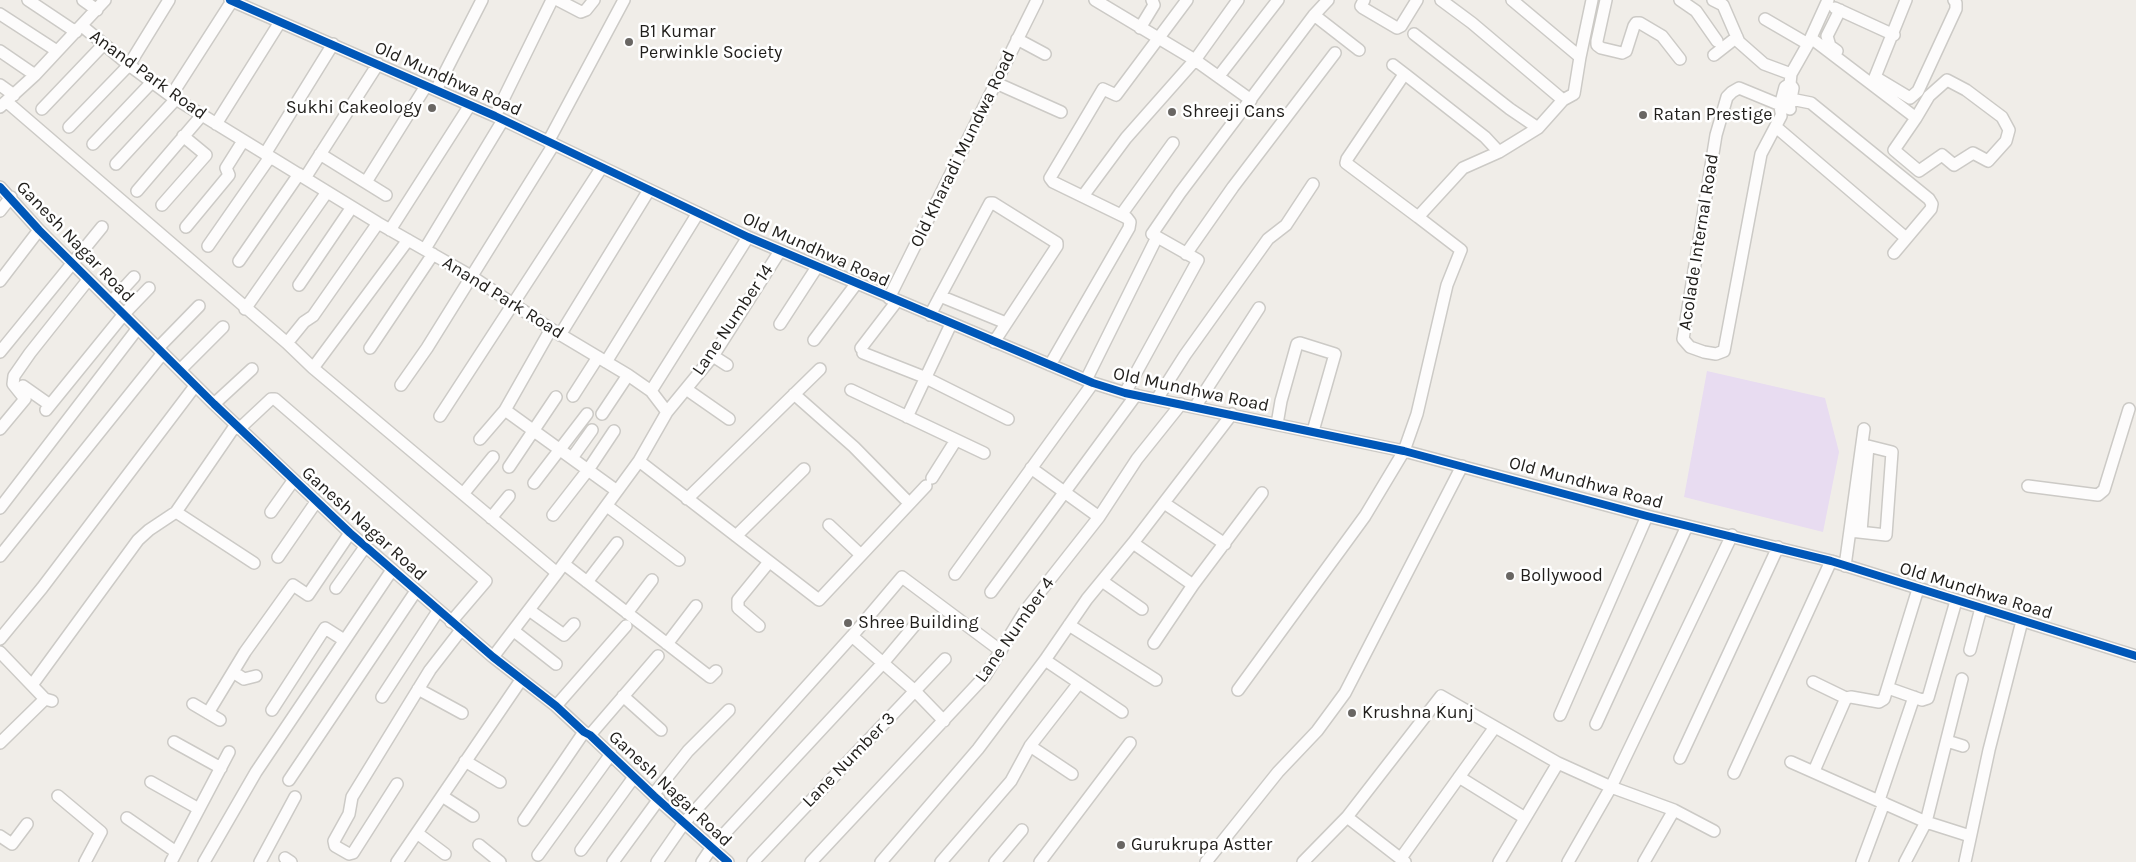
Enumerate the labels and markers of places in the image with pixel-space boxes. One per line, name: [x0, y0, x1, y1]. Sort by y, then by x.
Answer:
place label: B1 Kumar Perwinkle Society: [639, 21, 782, 64]
marker: B1 Kumar Perwinkle Society: [623, 36, 635, 48]
place label: Sukhi Cakeology: [286, 97, 422, 119]
place label: Shreeji Cans: [1182, 101, 1285, 123]
marker: Sukhi Cakeology: [426, 102, 438, 114]
place label: Ratan Prestige: [1653, 104, 1772, 126]
marker: Shreeji Cans: [1166, 106, 1178, 118]
marker: Ratan Prestige: [1637, 109, 1649, 121]
place label: Bollywood: [1520, 565, 1603, 587]
marker: Bollywood: [1504, 570, 1516, 582]
place label: Shree Building: [858, 612, 979, 634]
marker: Shree Building: [842, 617, 854, 629]
place label: Krushna Kunj: [1362, 702, 1474, 724]
marker: Krushna Kunj: [1346, 707, 1358, 719]
place label: Gurukrupa Astter: [1131, 834, 1272, 856]
marker: Gurukrupa Astter: [1115, 839, 1127, 851]

